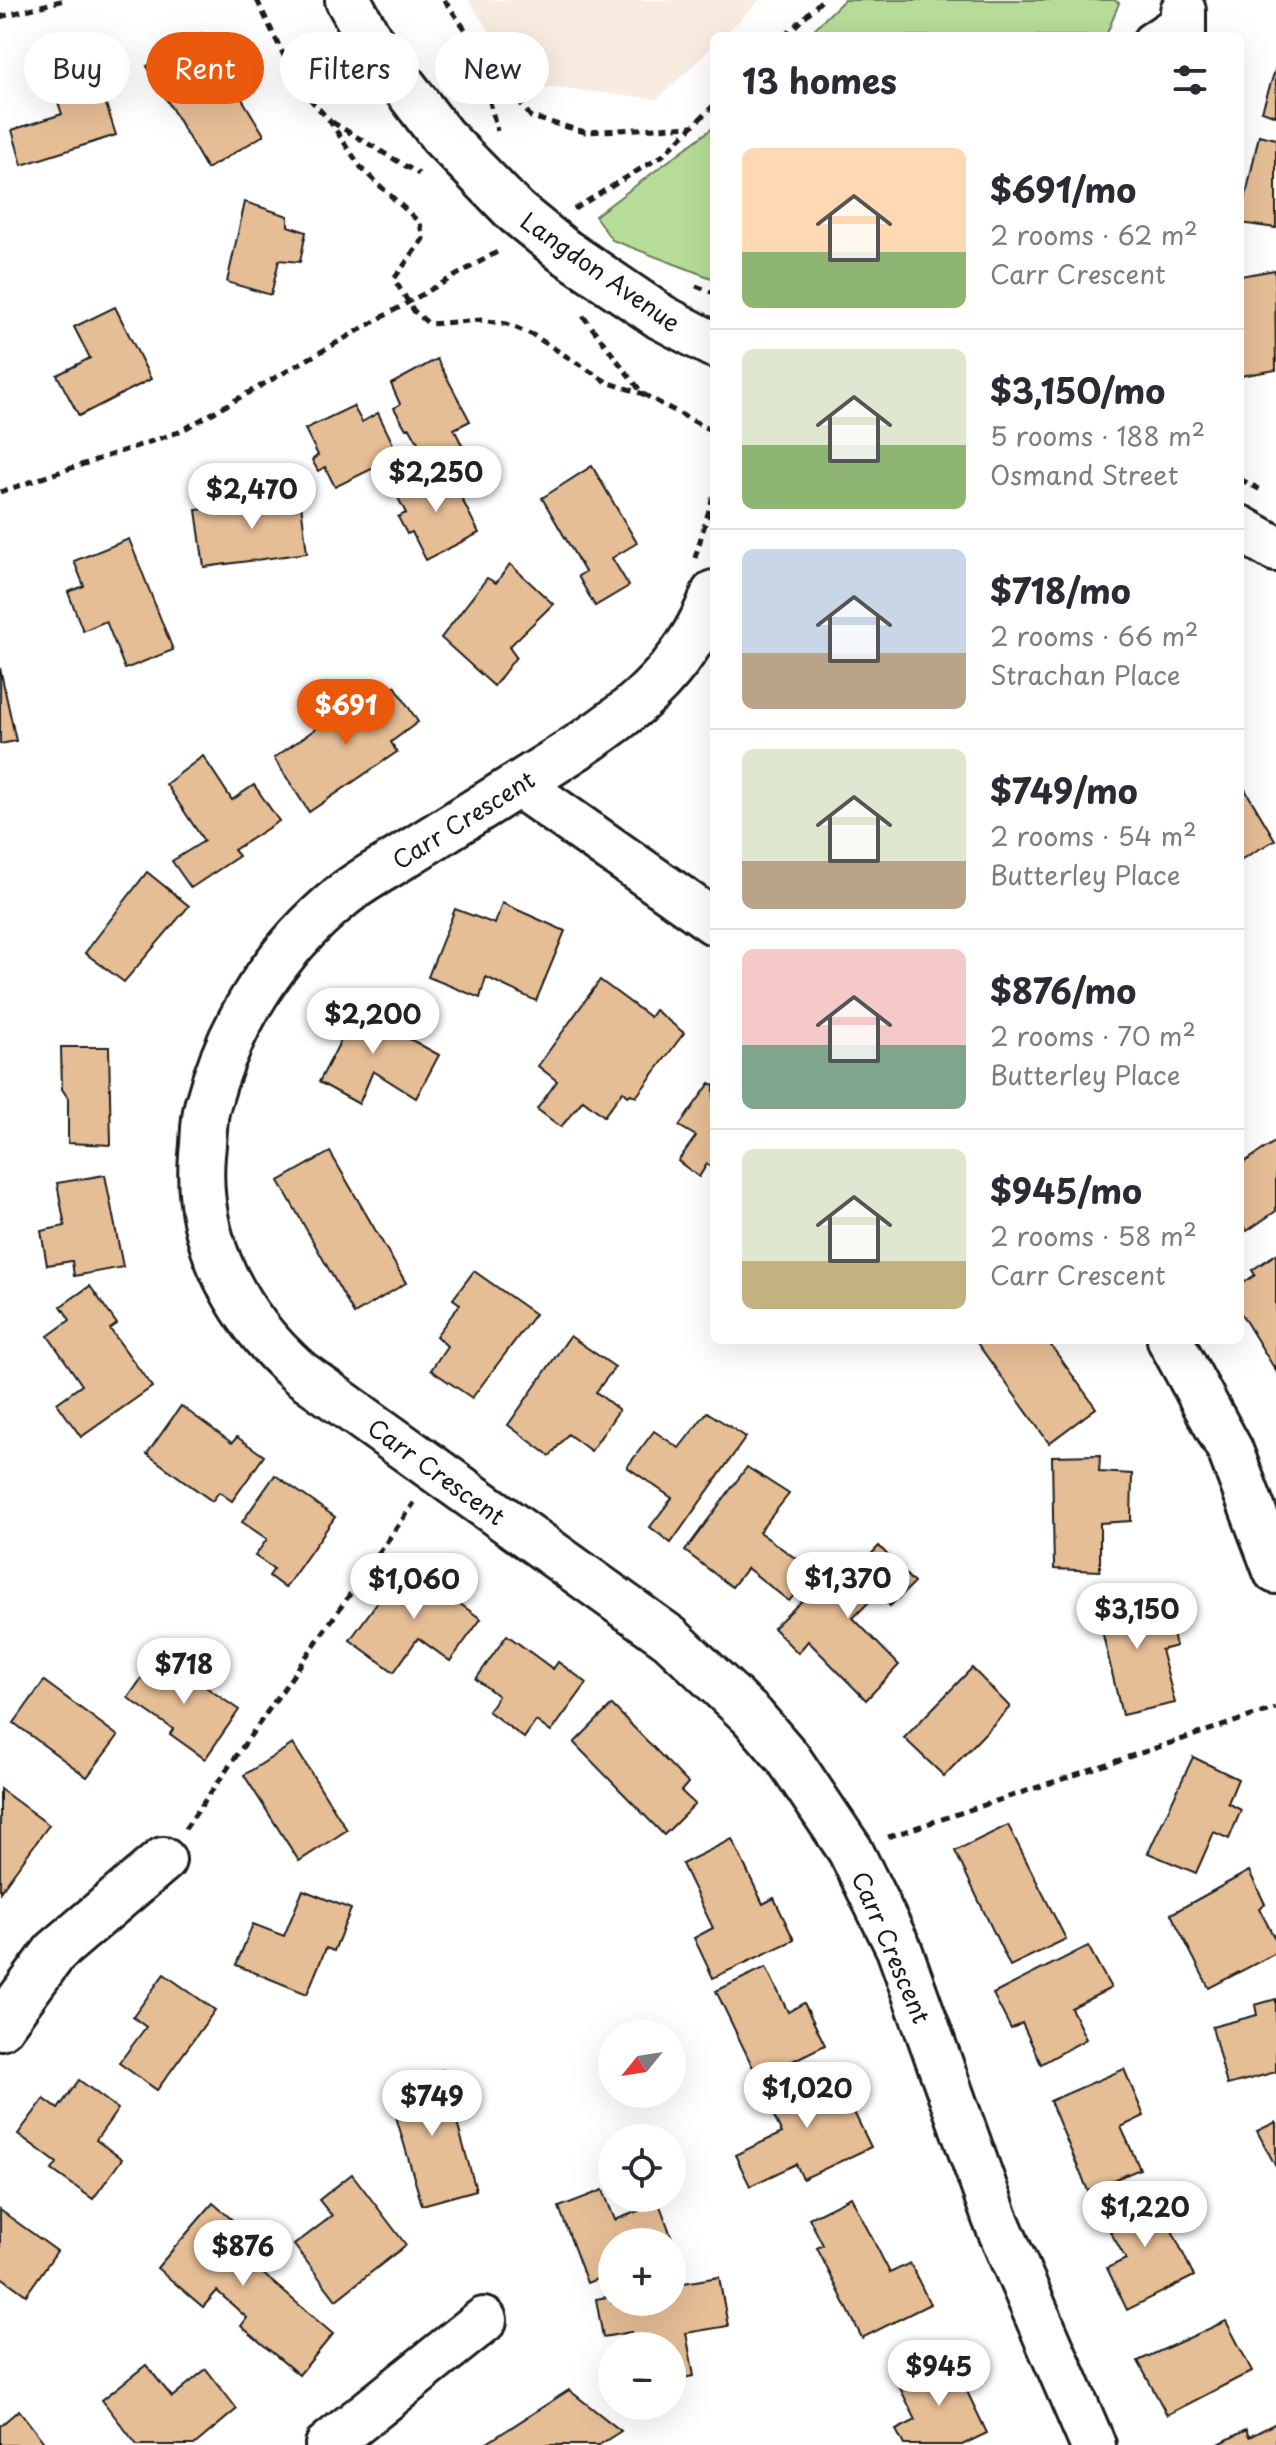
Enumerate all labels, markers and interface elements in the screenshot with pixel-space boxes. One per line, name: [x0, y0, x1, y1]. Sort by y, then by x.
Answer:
chip: Buy: [24, 32, 130, 104]
chip: Rent: [146, 32, 264, 104]
chip: Filters: [280, 32, 419, 104]
chip: New: [435, 32, 549, 104]
text: 13 homes: [742, 54, 897, 106]
icon: filters: [1168, 58, 1212, 102]
text: $691/mo: [990, 163, 1136, 215]
icon: home: [806, 180, 902, 276]
street label: Langdon Avenue: [514, 202, 688, 340]
text: 2 rooms · 62 m²: [990, 215, 1198, 254]
text: Carr Crescent: [990, 254, 1166, 293]
text: $3,150/mo: [990, 364, 1165, 416]
icon: home: [806, 381, 902, 477]
text: 5 rooms · 188 m²: [990, 416, 1205, 455]
pin: $2,250: [371, 446, 501, 514]
text: $2,250: [389, 452, 483, 491]
text: Osmand Street: [990, 455, 1178, 494]
pin: $2,470: [187, 463, 317, 531]
text: $2,470: [206, 469, 298, 508]
text: $718/mo: [990, 564, 1131, 616]
icon: home: [806, 581, 902, 677]
text: 2 rooms · 66 m²: [990, 616, 1199, 655]
text: Strachan Place: [990, 655, 1181, 694]
pin: $691: [299, 679, 393, 747]
text: $691: [315, 685, 377, 724]
street label: Carr Crescent: [385, 761, 541, 877]
text: $749/mo: [990, 764, 1138, 816]
icon: home: [806, 781, 902, 877]
text: 2 rooms · 54 m²: [990, 816, 1197, 855]
text: Butterley Place: [990, 855, 1181, 894]
text: $876/mo: [990, 964, 1136, 1016]
icon: home: [806, 981, 902, 1077]
pin: $2,200: [308, 988, 438, 1056]
text: $2,200: [324, 994, 422, 1033]
text: 2 rooms · 70 m²: [990, 1016, 1196, 1055]
text: Butterley Place: [990, 1055, 1181, 1094]
text: $945/mo: [990, 1164, 1142, 1216]
icon: home: [806, 1181, 902, 1277]
text: 2 rooms · 58 m²: [990, 1216, 1197, 1255]
text: Carr Crescent: [990, 1255, 1166, 1294]
street label: Carr Crescent: [361, 1409, 513, 1533]
pin: $1,370: [783, 1552, 913, 1620]
pin: $1,060: [349, 1553, 479, 1621]
text: $1,370: [805, 1558, 891, 1597]
text: $1,060: [368, 1559, 460, 1598]
pin: $3,150: [1072, 1583, 1202, 1651]
text: $3,150: [1094, 1589, 1180, 1628]
pin: $718: [137, 1638, 231, 1706]
text: $718: [155, 1644, 213, 1683]
street label: Carr Crescent: [844, 1865, 940, 2029]
north arrow: [598, 2020, 686, 2108]
map controls: [598, 2020, 686, 2420]
pin: $1,020: [742, 2062, 872, 2130]
text: $1,020: [762, 2068, 852, 2107]
pin: $749: [385, 2070, 479, 2138]
text: $749: [400, 2076, 464, 2115]
button: locate: [598, 2124, 686, 2212]
pin: $1,220: [1080, 2181, 1210, 2249]
text: $1,220: [1100, 2187, 1190, 2226]
pin: $876: [196, 2220, 290, 2288]
text: $876: [212, 2226, 274, 2265]
button: +: [598, 2228, 686, 2316]
button: −: [598, 2332, 686, 2420]
pin: $945: [892, 2340, 986, 2408]
text: $945: [906, 2346, 972, 2385]

